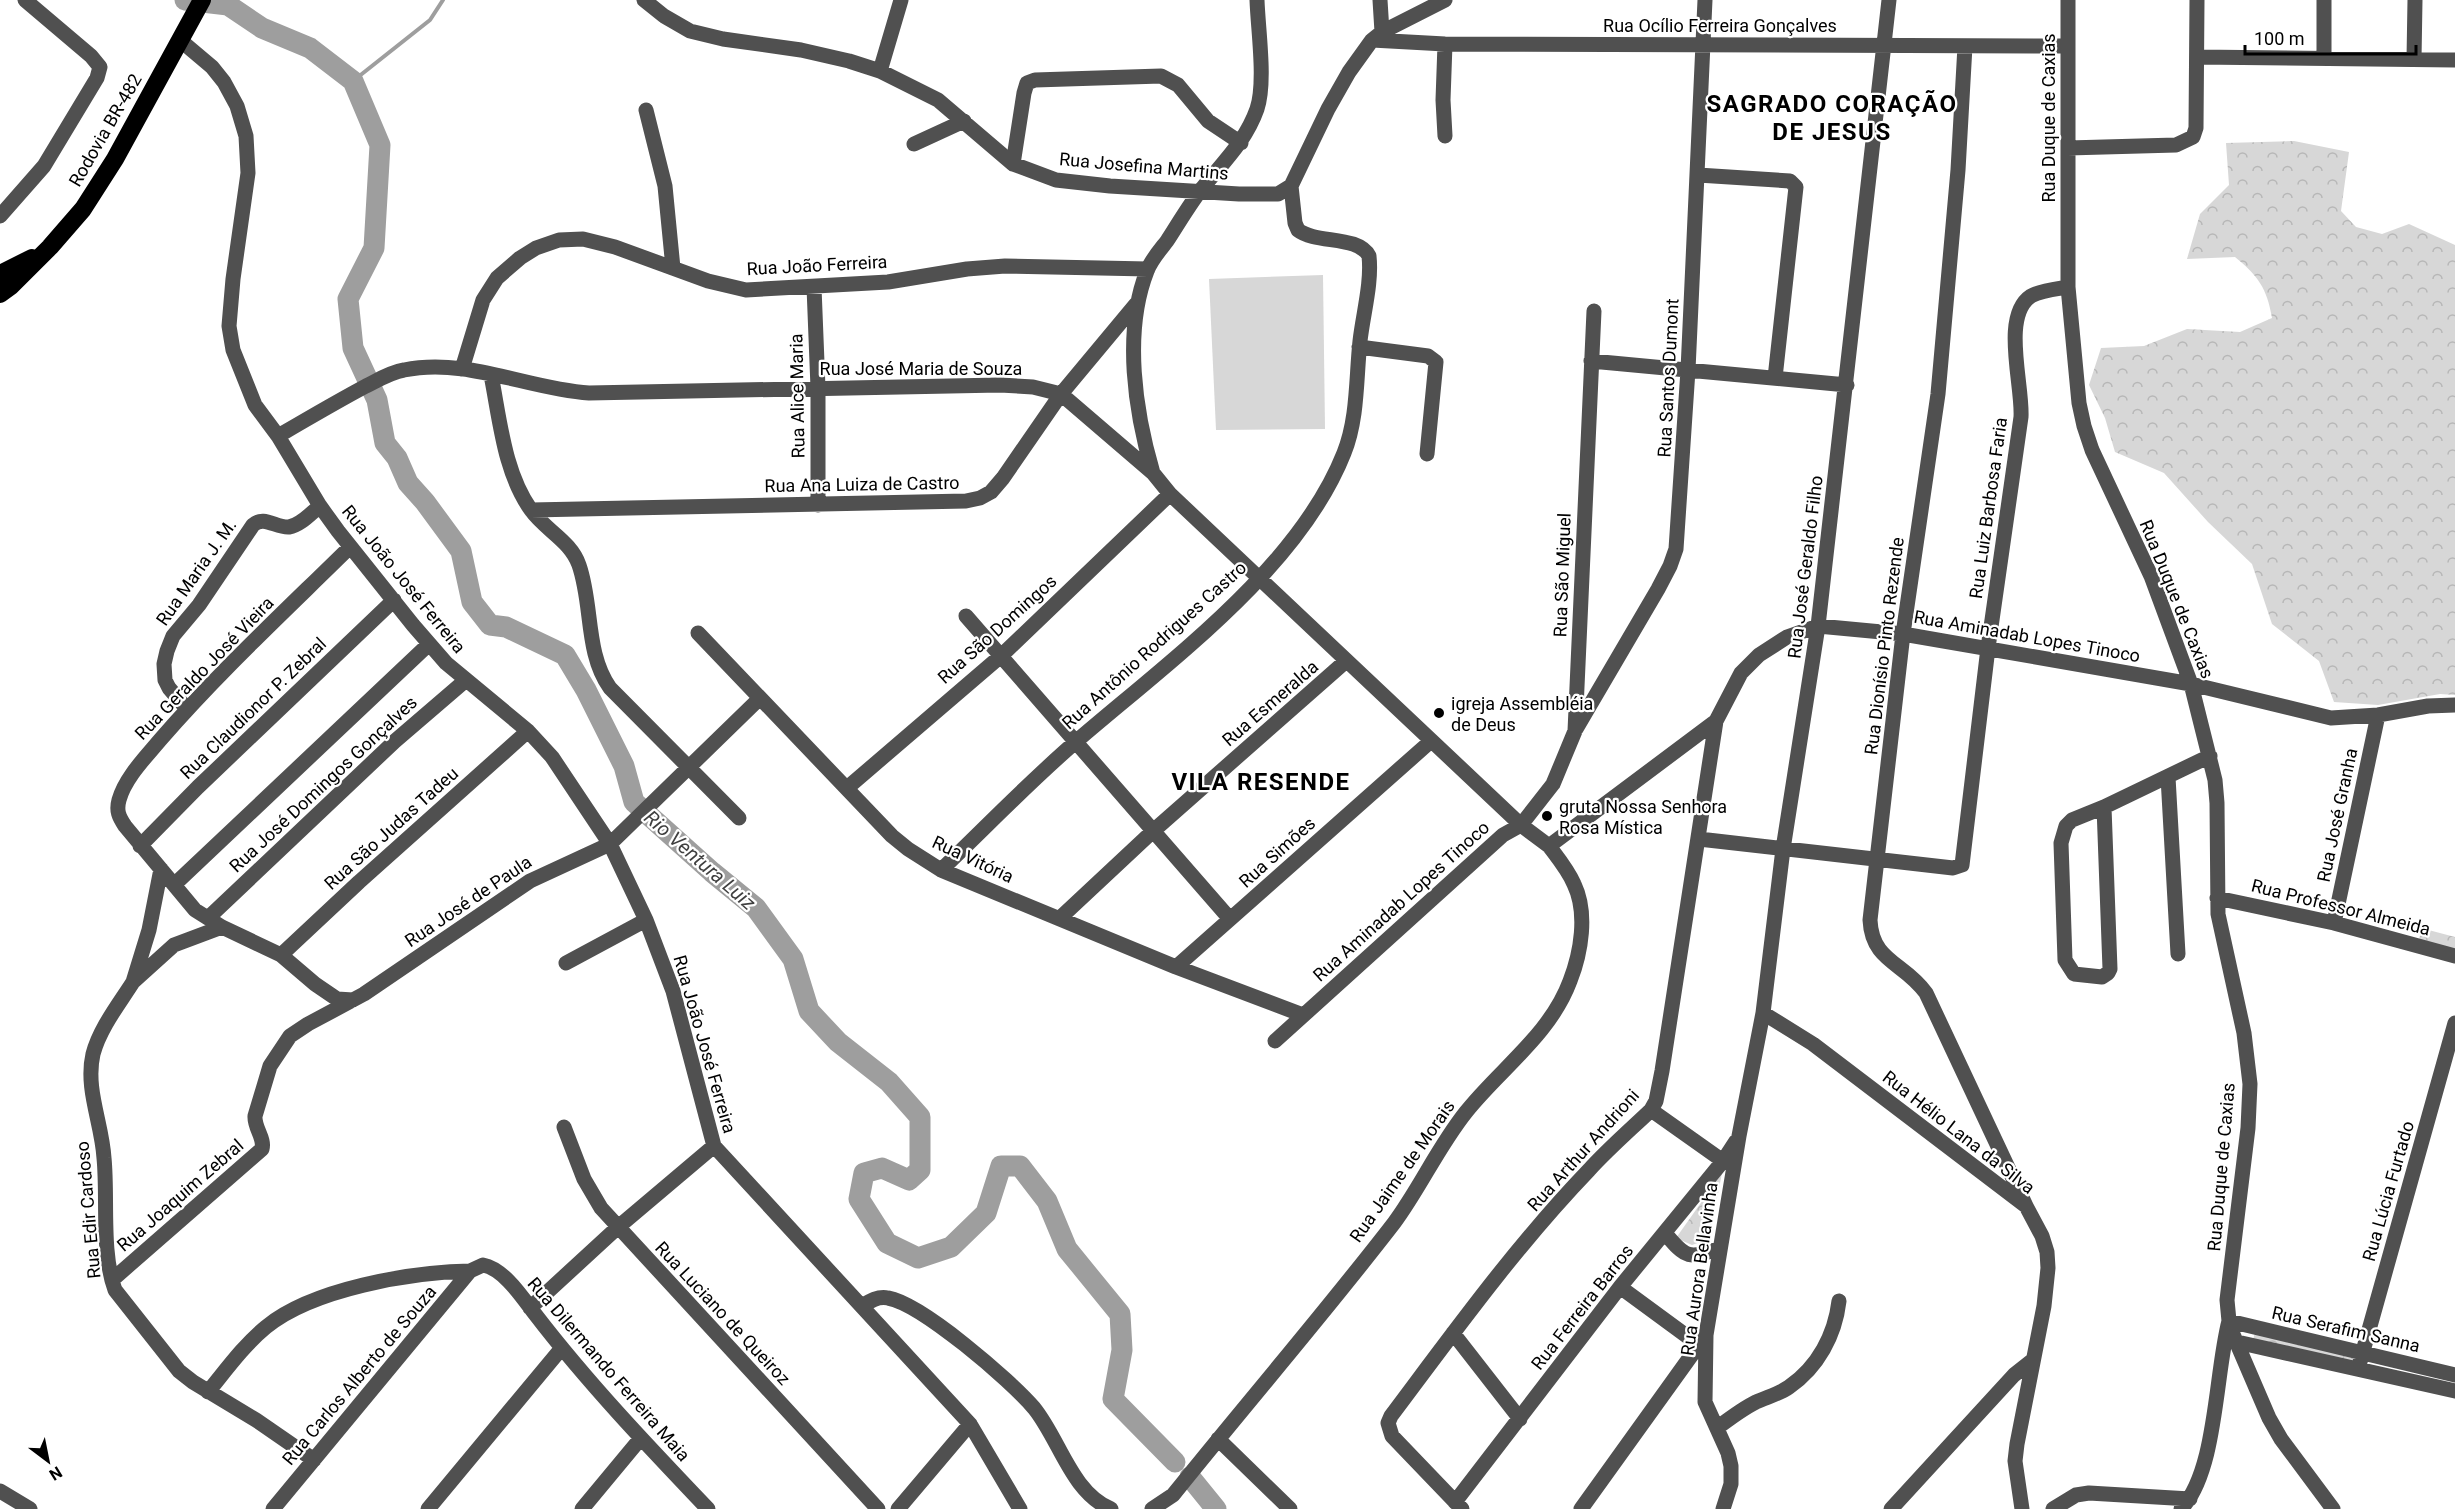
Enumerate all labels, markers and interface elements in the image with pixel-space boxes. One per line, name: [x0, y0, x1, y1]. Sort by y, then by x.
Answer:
street label: Rua Ocílio Ferreira Gonçalves: [1603, 15, 1837, 36]
scale bar: [2245, 18, 2416, 56]
text: 100 m: [2254, 28, 2305, 49]
street label: Rua Duque de Caxias: [2038, 33, 2059, 203]
street label: Rodovia BR-482: [64, 70, 146, 190]
district label: SAGRADO CORAÇÃO DE JESUS: [1707, 90, 1957, 146]
street label: Rua Josefina Martins: [1058, 148, 1230, 184]
street label: Rua João Ferreira: [746, 251, 888, 279]
street label: Rua Santos Dumont: [1653, 298, 1683, 458]
street label: Rua Alice Maria: [785, 333, 809, 459]
street label: Rua José Maria de Souza: [820, 358, 1022, 379]
street label: Rua Luiz Barbosa Faria: [1965, 416, 2011, 600]
street label: Rua Ana Luiza de Castro: [764, 472, 960, 496]
street label: Rua José Geraldo Filho: [1783, 474, 1827, 660]
street label: Rua João José Ferreira: [338, 501, 470, 657]
street label: Rua São Miguel: [1549, 512, 1575, 638]
street label: Rua Maria J. M.: [152, 515, 240, 629]
street label: Rua Duque de Caxias: [2136, 517, 2218, 681]
street label: Rua Dionísio Pinto Rezende: [1860, 536, 1908, 756]
street label: Rua Antônio Rodrigues Castro: [1058, 557, 1250, 733]
street label: Rua São Domingos: [933, 570, 1061, 688]
street label: Rua Geraldo José Vieira: [130, 592, 278, 744]
street label: Rua Aminadab Lopes Tinoco: [1912, 606, 2142, 666]
street label: Rua Claudionor P. Zebral: [176, 633, 330, 783]
street label: Rua Esmeralda: [1218, 656, 1322, 750]
street label: Rua José Domingos Gonçalves: [225, 692, 421, 876]
place label: igreja Assembléia de Deus: [1451, 693, 1593, 735]
marker: igreja Assembléia de Deus: [1432, 706, 1446, 720]
street label: Rua José Granha: [2313, 746, 2361, 884]
street label: Rua São Judas Tadeu: [320, 762, 462, 894]
district label: VILA RESENDE: [1171, 768, 1351, 796]
place label: gruta Nossa Senhora Rosa Mística: [1559, 796, 1727, 838]
water label: Rio Ventura Luiz: [640, 805, 761, 915]
marker: gruta Nossa Senhora Rosa Mística: [1540, 809, 1554, 823]
street label: Rua Simões: [1235, 812, 1319, 892]
street label: Rua Aminadab Lopes Tinoco: [1309, 816, 1493, 986]
street label: Rua Vitória: [929, 831, 1017, 887]
street label: Rua José de Paula: [401, 851, 535, 951]
street label: Rua Professor Almeida: [2249, 875, 2433, 939]
street label: Rua João José Ferreira: [670, 953, 740, 1135]
street label: Rua Hélio Lana da Silva: [1879, 1066, 2039, 1198]
street label: Rua Duque de Caxias: [2203, 1082, 2239, 1252]
street label: Rua Arthur Andrioni: [1523, 1085, 1643, 1215]
street label: Rua Jaime de Morais: [1345, 1096, 1459, 1246]
street label: Rua Lúcia Furtado: [2358, 1118, 2418, 1264]
street label: Rua Joaquim Zebral: [113, 1135, 247, 1255]
street label: Rua Edir Cardoso: [72, 1140, 104, 1280]
street label: Rua Aurora Bellavinha: [1676, 1181, 1722, 1357]
street label: Rua Luciano de Queiroz: [651, 1237, 795, 1389]
street label: Rua Ferreira Barros: [1527, 1240, 1637, 1374]
street label: Rua Dilermando Ferreira Maia: [523, 1273, 695, 1465]
street label: Rua Carlos Alberto de Souza: [278, 1281, 440, 1469]
street label: Rua Serafim Sanna: [2270, 1302, 2422, 1356]
north arrow: [18, 1431, 78, 1491]
text: N: [46, 1462, 66, 1484]

